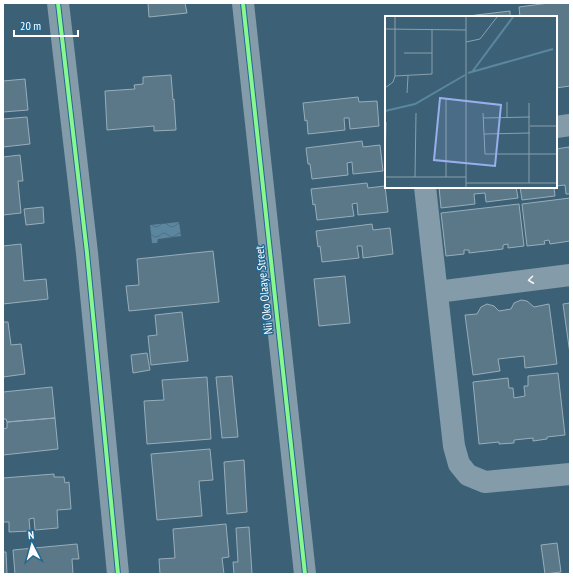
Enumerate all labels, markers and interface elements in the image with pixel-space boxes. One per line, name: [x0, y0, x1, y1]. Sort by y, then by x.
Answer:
scale bar: [14, 12, 78, 38]
inset map: [385, 16, 557, 188]
text: 20 m: [20, 18, 41, 33]
street label: Nii Oko Olaaye Street: [251, 244, 276, 335]
one-way arrow: [528, 275, 534, 284]
north arrow: [12, 525, 52, 565]
text: N: [27, 528, 35, 542]

